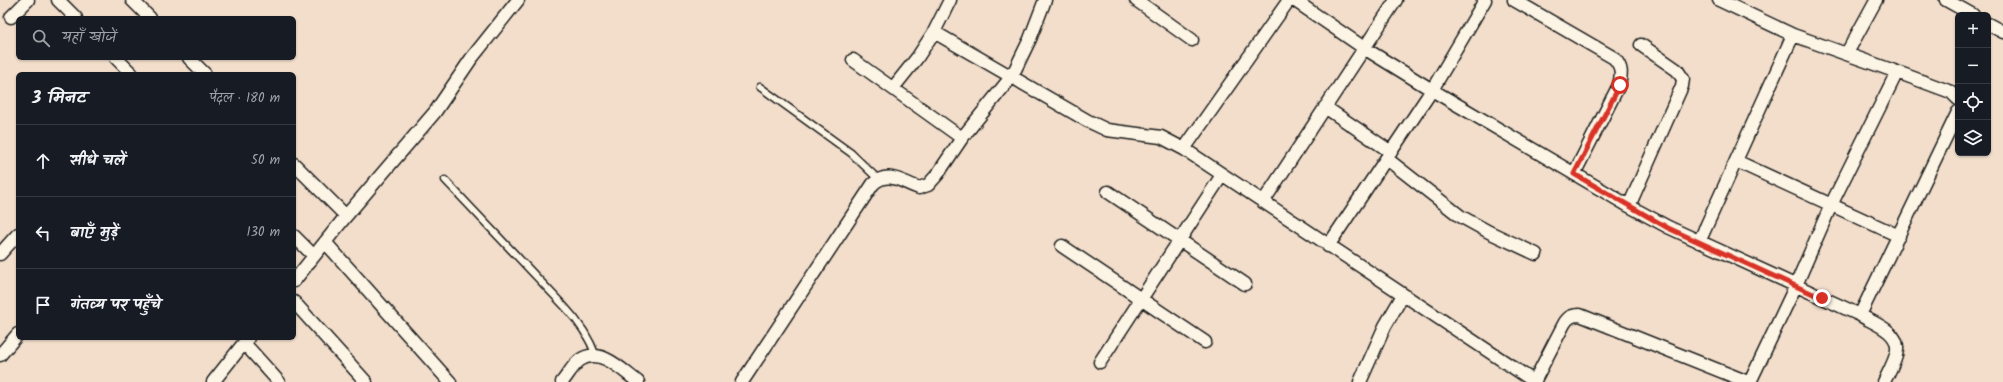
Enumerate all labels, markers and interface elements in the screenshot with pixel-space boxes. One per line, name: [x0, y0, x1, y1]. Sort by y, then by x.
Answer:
map controls: [1955, 12, 1991, 156]
button: +: [1955, 12, 1991, 48]
search box: [16, 16, 296, 60]
text: यहाँ खोजें: [62, 26, 116, 50]
icon: search: [30, 27, 52, 49]
button: −: [1955, 48, 1991, 84]
route start: [1611, 76, 1629, 94]
button: locate: [1955, 84, 1991, 120]
text: 3 मिनट: [32, 85, 86, 112]
text: पैदल · 180 m: [209, 88, 280, 109]
button: layers: [1955, 120, 1991, 156]
text: सीधे चलें: [70, 149, 125, 173]
icon: ahead: [32, 150, 54, 172]
text: 50 m: [251, 150, 280, 171]
text: बाएँ मुड़ें: [70, 221, 118, 245]
icon: left: [32, 222, 54, 244]
text: 130 m: [246, 222, 280, 243]
route end: [1813, 289, 1831, 307]
text: गंतव्य पर पहुँचे: [70, 293, 161, 317]
icon: arrive: [32, 294, 54, 316]

